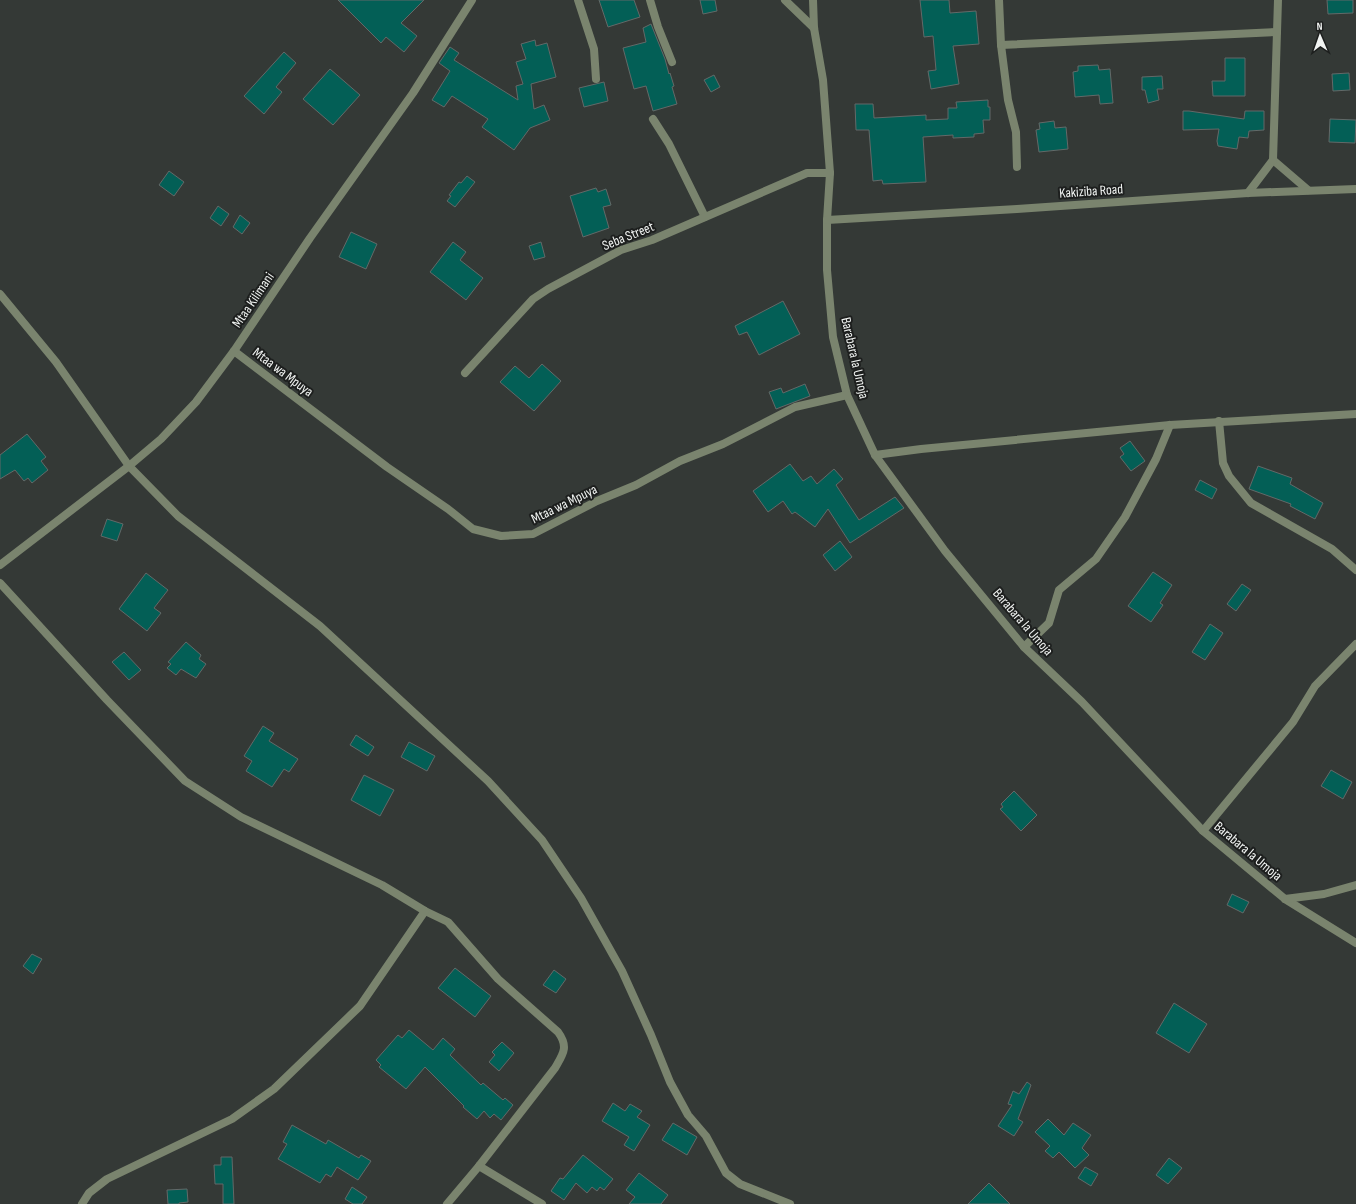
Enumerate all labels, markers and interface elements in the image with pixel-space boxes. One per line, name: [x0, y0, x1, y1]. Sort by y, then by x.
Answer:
north arrow: [1300, 16, 1340, 56]
text: N: [1317, 20, 1323, 33]
street label: Kakiziba Road: [1059, 180, 1124, 202]
street label: Seba Street: [600, 218, 656, 254]
street label: Mtaa Kilimani: [228, 269, 278, 331]
street label: Barabara la Umoja: [837, 316, 873, 400]
street label: Mtaa wa Mpuya: [249, 344, 317, 400]
street label: Mtaa wa Mpuya: [528, 481, 600, 527]
street label: Barabara la Umoja: [989, 585, 1057, 659]
street label: Barabara la Umoja: [1211, 818, 1285, 884]

